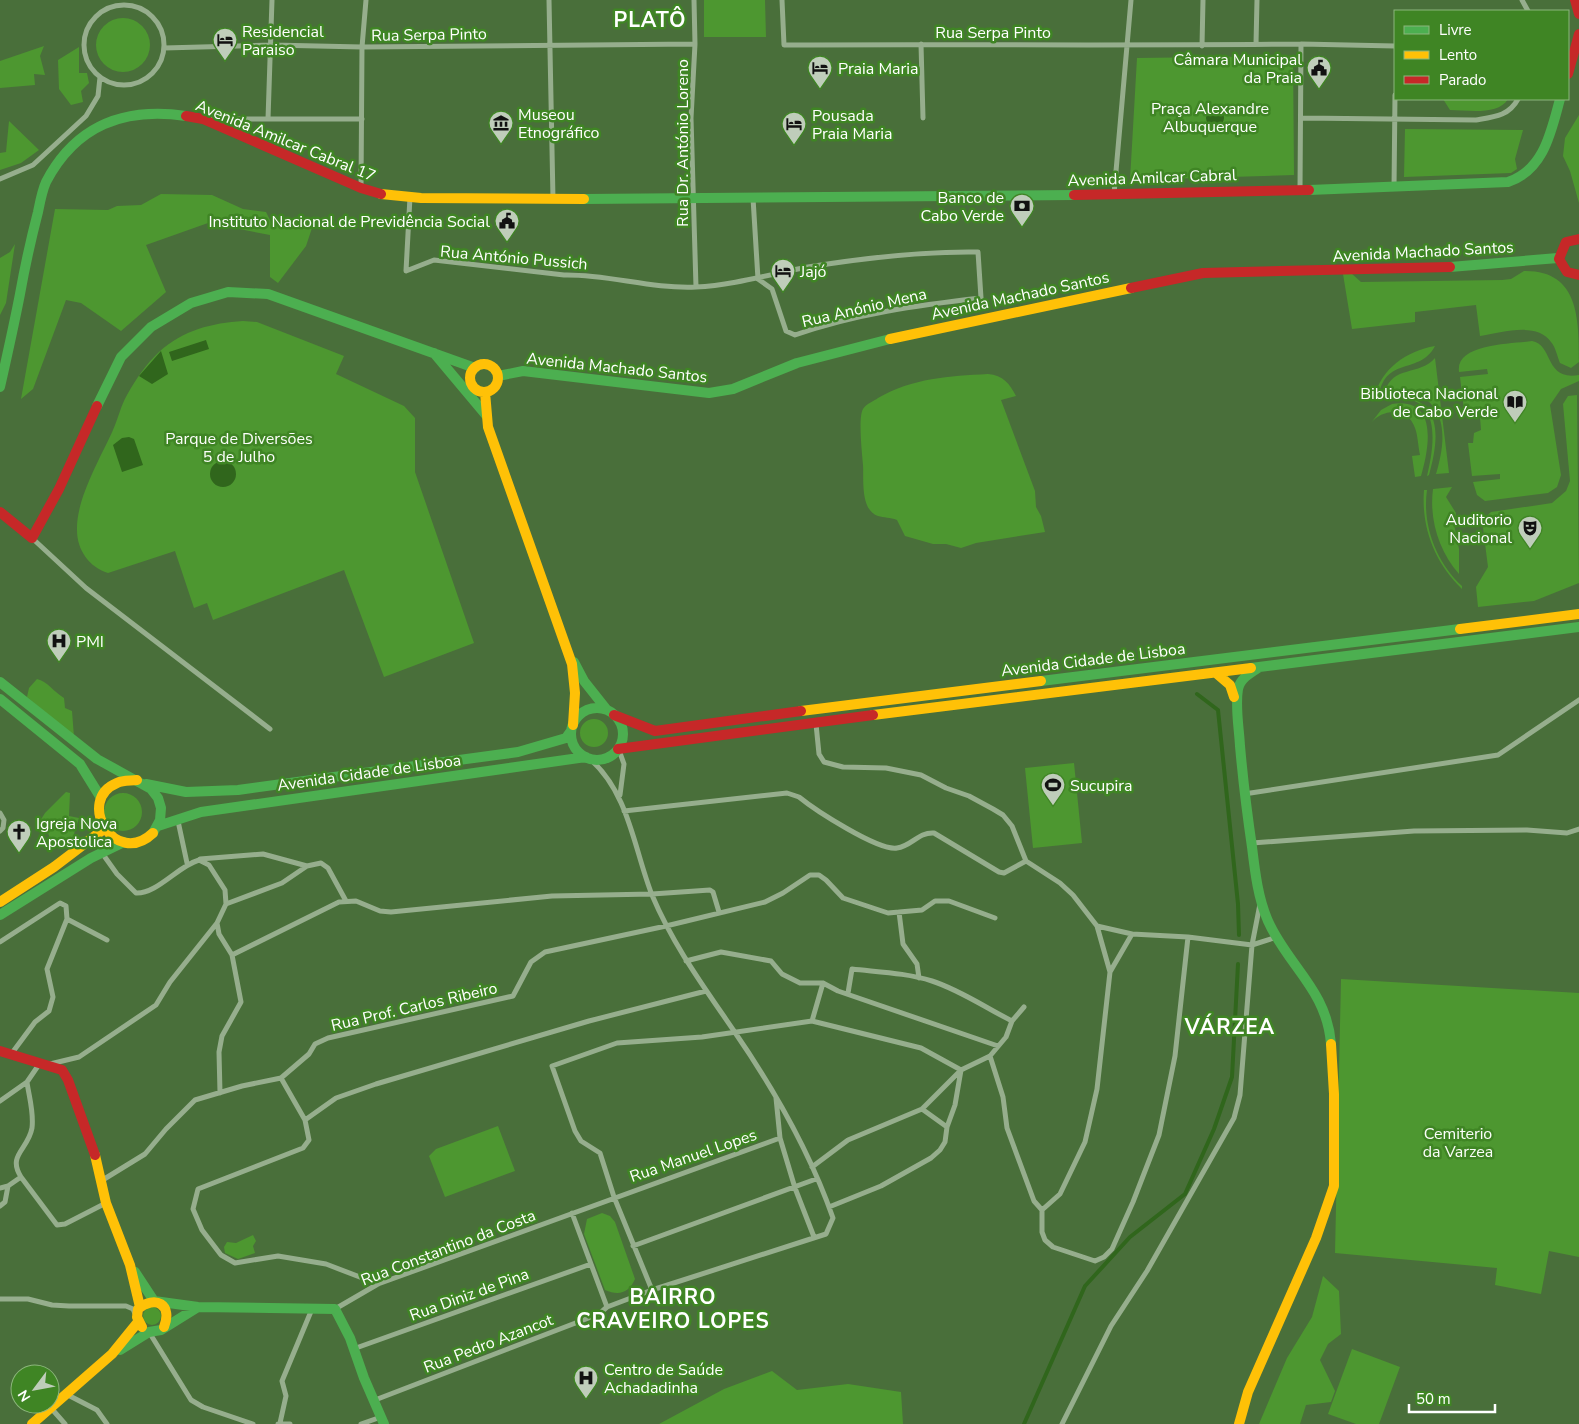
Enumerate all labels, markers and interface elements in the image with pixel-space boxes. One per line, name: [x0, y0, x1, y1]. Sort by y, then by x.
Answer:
district label: PLATÔ: [614, 6, 686, 34]
legend: [1394, 10, 1569, 100]
text: Livre: [1439, 20, 1472, 40]
place label: Residencial Paraiso: [242, 21, 324, 61]
street label: Rua Serpa Pinto: [935, 22, 1051, 44]
street label: Rua Serpa Pinto: [371, 23, 487, 47]
hotel icon: Residencial Paraiso: [212, 27, 238, 61]
text: Lento: [1439, 45, 1477, 65]
place label: Câmara Municipal da Praia: [1173, 49, 1302, 89]
hotel icon: Praia Maria: [807, 55, 833, 89]
public building icon: Câmara Municipal da Praia: [1306, 55, 1332, 89]
place label: Praia Maria: [838, 58, 918, 80]
street label: Rua Dr. António Loreno: [672, 59, 694, 227]
text: Parado: [1439, 70, 1486, 90]
street label: Avenida Amilcar Cabral 17: [192, 95, 379, 187]
park label: Praça Alexandre Albuquerque: [1151, 98, 1269, 138]
place label: Museou Etnográfico: [518, 104, 600, 144]
place label: Pousada Praia Maria: [812, 105, 892, 145]
museum icon: Museou Etnográfico: [488, 110, 514, 144]
hotel icon: Pousada Praia Maria: [781, 111, 807, 145]
street label: Avenida Amilcar Cabral: [1067, 164, 1237, 192]
place label: Banco de Cabo Verde: [921, 187, 1004, 227]
bank icon: Banco de Cabo Verde: [1009, 193, 1035, 227]
public building icon: Instituto Nacional de Previdência Social: [494, 208, 520, 242]
place label: Instituto Nacional de Previdência Social: [208, 211, 490, 233]
street label: Avenida Machado Santos: [1332, 236, 1514, 268]
street label: Rua António Pussich: [439, 241, 589, 275]
hotel icon: Jajó: [770, 258, 796, 292]
place label: Jajó: [799, 261, 826, 283]
street label: Avenida Machado Santos: [929, 266, 1111, 326]
street label: Rua Anónio Mena: [800, 283, 929, 333]
street label: Avenida Machado Santos: [525, 348, 708, 388]
place label: Biblioteca Nacional de Cabo Verde: [1360, 383, 1498, 423]
library icon: Biblioteca Nacional de Cabo Verde: [1502, 389, 1528, 423]
park label: Parque de Diversões 5 de Julho: [165, 428, 313, 468]
place label: Auditorio Nacional: [1446, 509, 1512, 549]
theatre icon: Auditorio Nacional: [1517, 515, 1543, 549]
hospital icon: PMI: [46, 628, 72, 662]
place label: PMI: [76, 631, 104, 653]
street label: Avenida Cidade de Lisboa: [1000, 638, 1187, 682]
street label: Avenida Cidade de Lisboa: [276, 749, 463, 797]
sports icon: Sucupira: [1040, 772, 1066, 806]
place label: Sucupira: [1070, 775, 1132, 797]
place label: Igreja Nova Apostolica: [36, 813, 117, 853]
church icon: Igreja Nova Apostolica: [6, 819, 32, 853]
street label: Rua Prof. Carlos Ribeiro: [329, 977, 500, 1037]
district label: VÁRZEA: [1184, 1013, 1275, 1041]
park label: Cemiterio da Varzea: [1423, 1123, 1493, 1163]
street label: Rua Manuel Lopes: [627, 1124, 760, 1188]
street label: Rua Constantino da Costa: [358, 1204, 539, 1291]
street label: Rua Diniz de Pina: [407, 1263, 532, 1327]
district label: BAIRRO CRAVEIRO LOPES: [576, 1283, 770, 1335]
street label: Rua Pedro Azancot: [421, 1309, 556, 1379]
place label: Centro de Saúde Achadadinha: [604, 1359, 723, 1399]
north arrow: [10, 1364, 60, 1414]
hospital icon: Centro de Saúde Achadadinha: [573, 1365, 599, 1399]
scale bar: [1409, 1382, 1495, 1414]
text: N: [14, 1386, 35, 1405]
text: 50 m: [1416, 1389, 1451, 1409]

